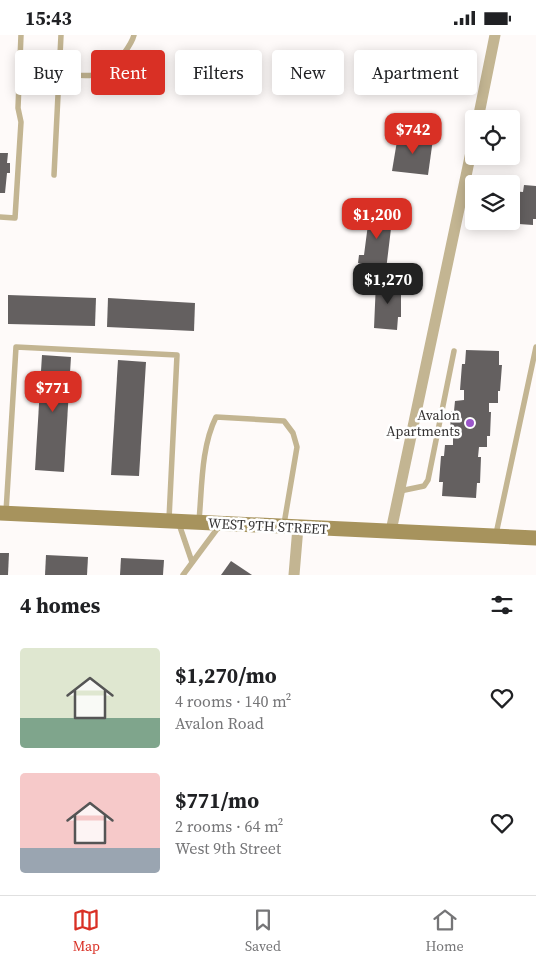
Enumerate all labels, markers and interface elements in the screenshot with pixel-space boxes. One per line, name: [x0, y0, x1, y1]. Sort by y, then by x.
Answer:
text: 15:43: [25, 5, 72, 31]
chip: Buy: [15, 50, 81, 95]
chip: Rent: [91, 50, 165, 95]
chip: Filters: [175, 50, 262, 95]
chip: New: [272, 50, 344, 95]
chip: Apartment: [354, 50, 477, 95]
map controls: [465, 110, 520, 230]
button: locate: [465, 110, 520, 165]
pin: $742: [383, 113, 443, 155]
text: $742: [396, 118, 430, 140]
button: layers: [465, 175, 520, 230]
pin: $1,200: [336, 197, 418, 240]
text: $1,200: [353, 203, 401, 225]
pin: $1,270: [347, 263, 429, 305]
text: $1,270: [364, 268, 412, 290]
pin: $771: [23, 371, 83, 413]
text: $771: [36, 376, 70, 398]
place label: Avalon Apartments: [386, 405, 461, 441]
marker: Avalon Apartments: [464, 417, 476, 429]
street label: WEST 9TH STREET: [208, 513, 329, 539]
text: 4 homes: [20, 591, 100, 620]
icon: filters: [488, 591, 516, 619]
text: $1,270/mo: [175, 661, 277, 690]
icon: home: [60, 668, 120, 728]
icon: heart: [488, 684, 516, 712]
text: 4 rooms · 140 m²: [175, 690, 291, 712]
text: Avalon Road: [175, 712, 264, 734]
text: $771/mo: [175, 786, 259, 815]
icon: home: [60, 793, 120, 853]
icon: heart: [488, 809, 516, 837]
text: 2 rooms · 64 m²: [175, 815, 283, 837]
text: West 9th Street: [175, 837, 281, 859]
tab: Map: [72, 906, 100, 956]
tab: Saved: [245, 906, 281, 956]
tab: Home: [425, 906, 464, 956]

